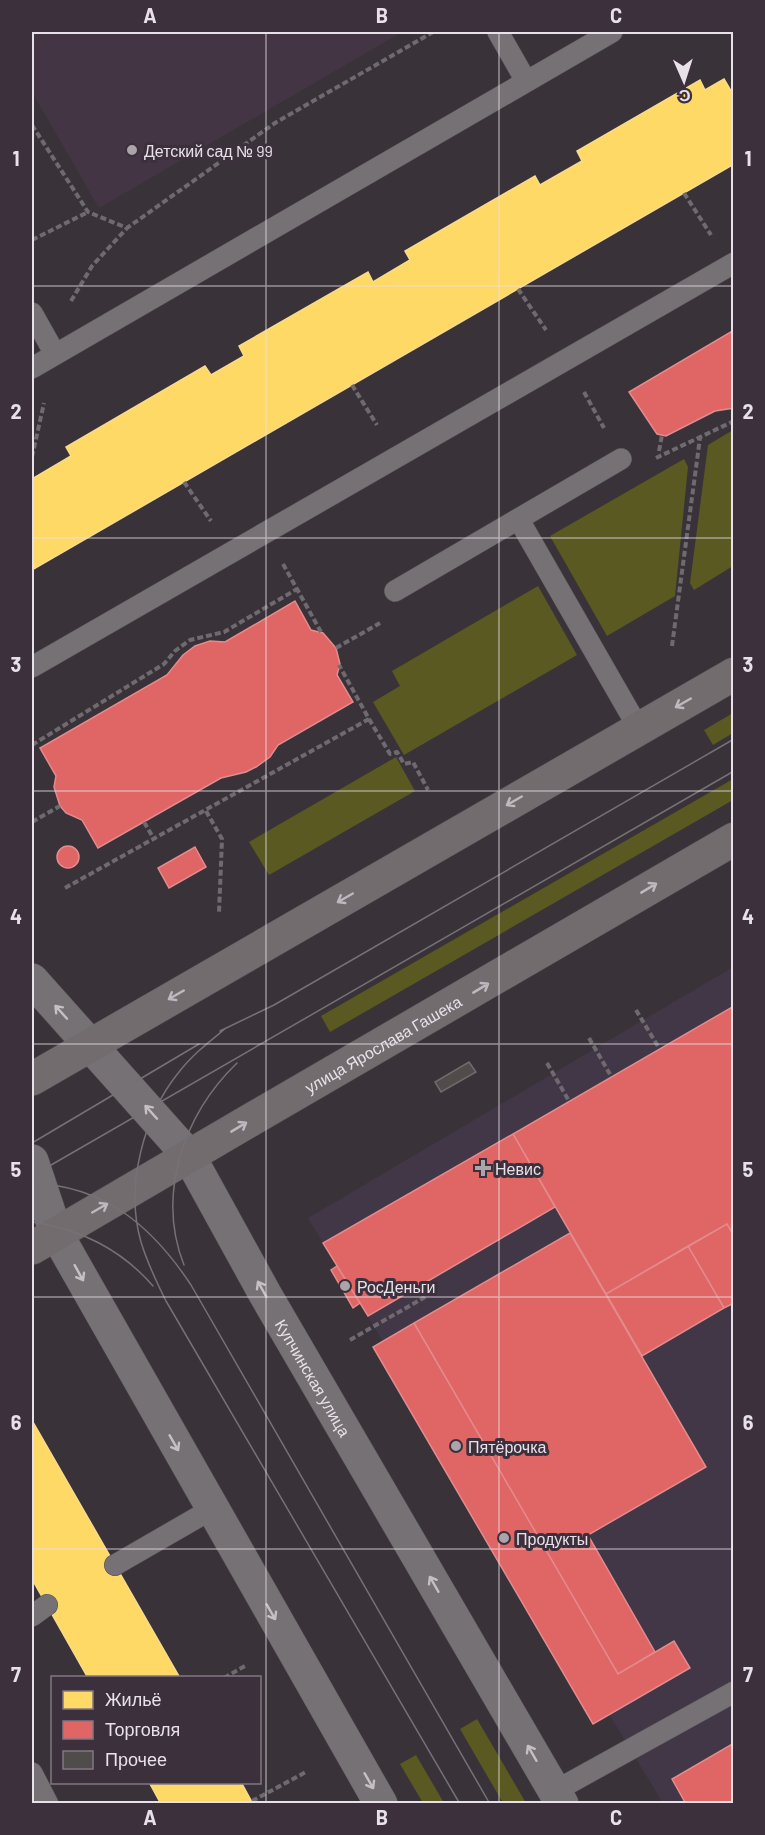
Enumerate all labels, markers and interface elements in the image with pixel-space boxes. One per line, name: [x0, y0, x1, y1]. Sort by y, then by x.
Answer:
text: A: [143, 3, 157, 27]
text: B: [376, 3, 388, 27]
text: C: [610, 3, 622, 27]
north arrow: [654, 51, 714, 111]
text: С: [678, 87, 691, 106]
place label: Детский сад № 99: [144, 141, 273, 160]
marker: Детский сад № 99: [125, 143, 139, 157]
text: 1: [12, 146, 20, 170]
text: 1: [744, 146, 752, 170]
text: 2: [10, 399, 22, 423]
text: 2: [742, 399, 754, 423]
text: 3: [11, 652, 21, 676]
text: 3: [743, 652, 753, 676]
one-way arrow: [675, 698, 692, 710]
one-way arrow: [506, 795, 523, 807]
one-way arrow: [640, 882, 657, 894]
one-way arrow: [336, 892, 353, 904]
text: 4: [10, 904, 22, 928]
text: 4: [742, 904, 754, 928]
one-way arrow: [472, 982, 489, 994]
one-way arrow: [168, 989, 185, 1001]
street label: улица Ярослава Гашека: [301, 991, 465, 1096]
one-way arrow: [54, 1005, 68, 1020]
one-way arrow: [144, 1105, 158, 1120]
one-way arrow: [230, 1120, 247, 1132]
text: 5: [11, 1157, 22, 1181]
text: 5: [743, 1157, 754, 1181]
place label: Невис: [495, 1159, 541, 1178]
marker: Невис: [476, 1161, 490, 1175]
one-way arrow: [91, 1202, 108, 1214]
one-way arrow: [73, 1264, 85, 1281]
place label: РосДеньги: [357, 1277, 436, 1296]
marker: РосДеньги: [338, 1279, 352, 1293]
one-way arrow: [256, 1281, 268, 1298]
street label: Купчинская улица: [272, 1316, 355, 1439]
text: 6: [11, 1410, 22, 1434]
text: 6: [743, 1410, 754, 1434]
one-way arrow: [169, 1434, 181, 1451]
place label: Пятёрочка: [468, 1437, 547, 1456]
marker: Пятёрочка: [449, 1439, 463, 1453]
place label: Продукты: [516, 1529, 588, 1548]
marker: Продукты: [497, 1531, 511, 1545]
one-way arrow: [428, 1576, 440, 1593]
one-way arrow: [266, 1603, 278, 1620]
text: 7: [11, 1662, 21, 1686]
text: 7: [743, 1662, 753, 1686]
legend: [51, 1676, 261, 1784]
text: Жильё: [105, 1688, 162, 1710]
text: Торговля: [105, 1718, 180, 1740]
one-way arrow: [526, 1745, 538, 1762]
text: Прочее: [105, 1748, 167, 1770]
one-way arrow: [363, 1772, 375, 1789]
text: A: [143, 1805, 157, 1829]
text: B: [376, 1805, 388, 1829]
text: C: [610, 1805, 622, 1829]

